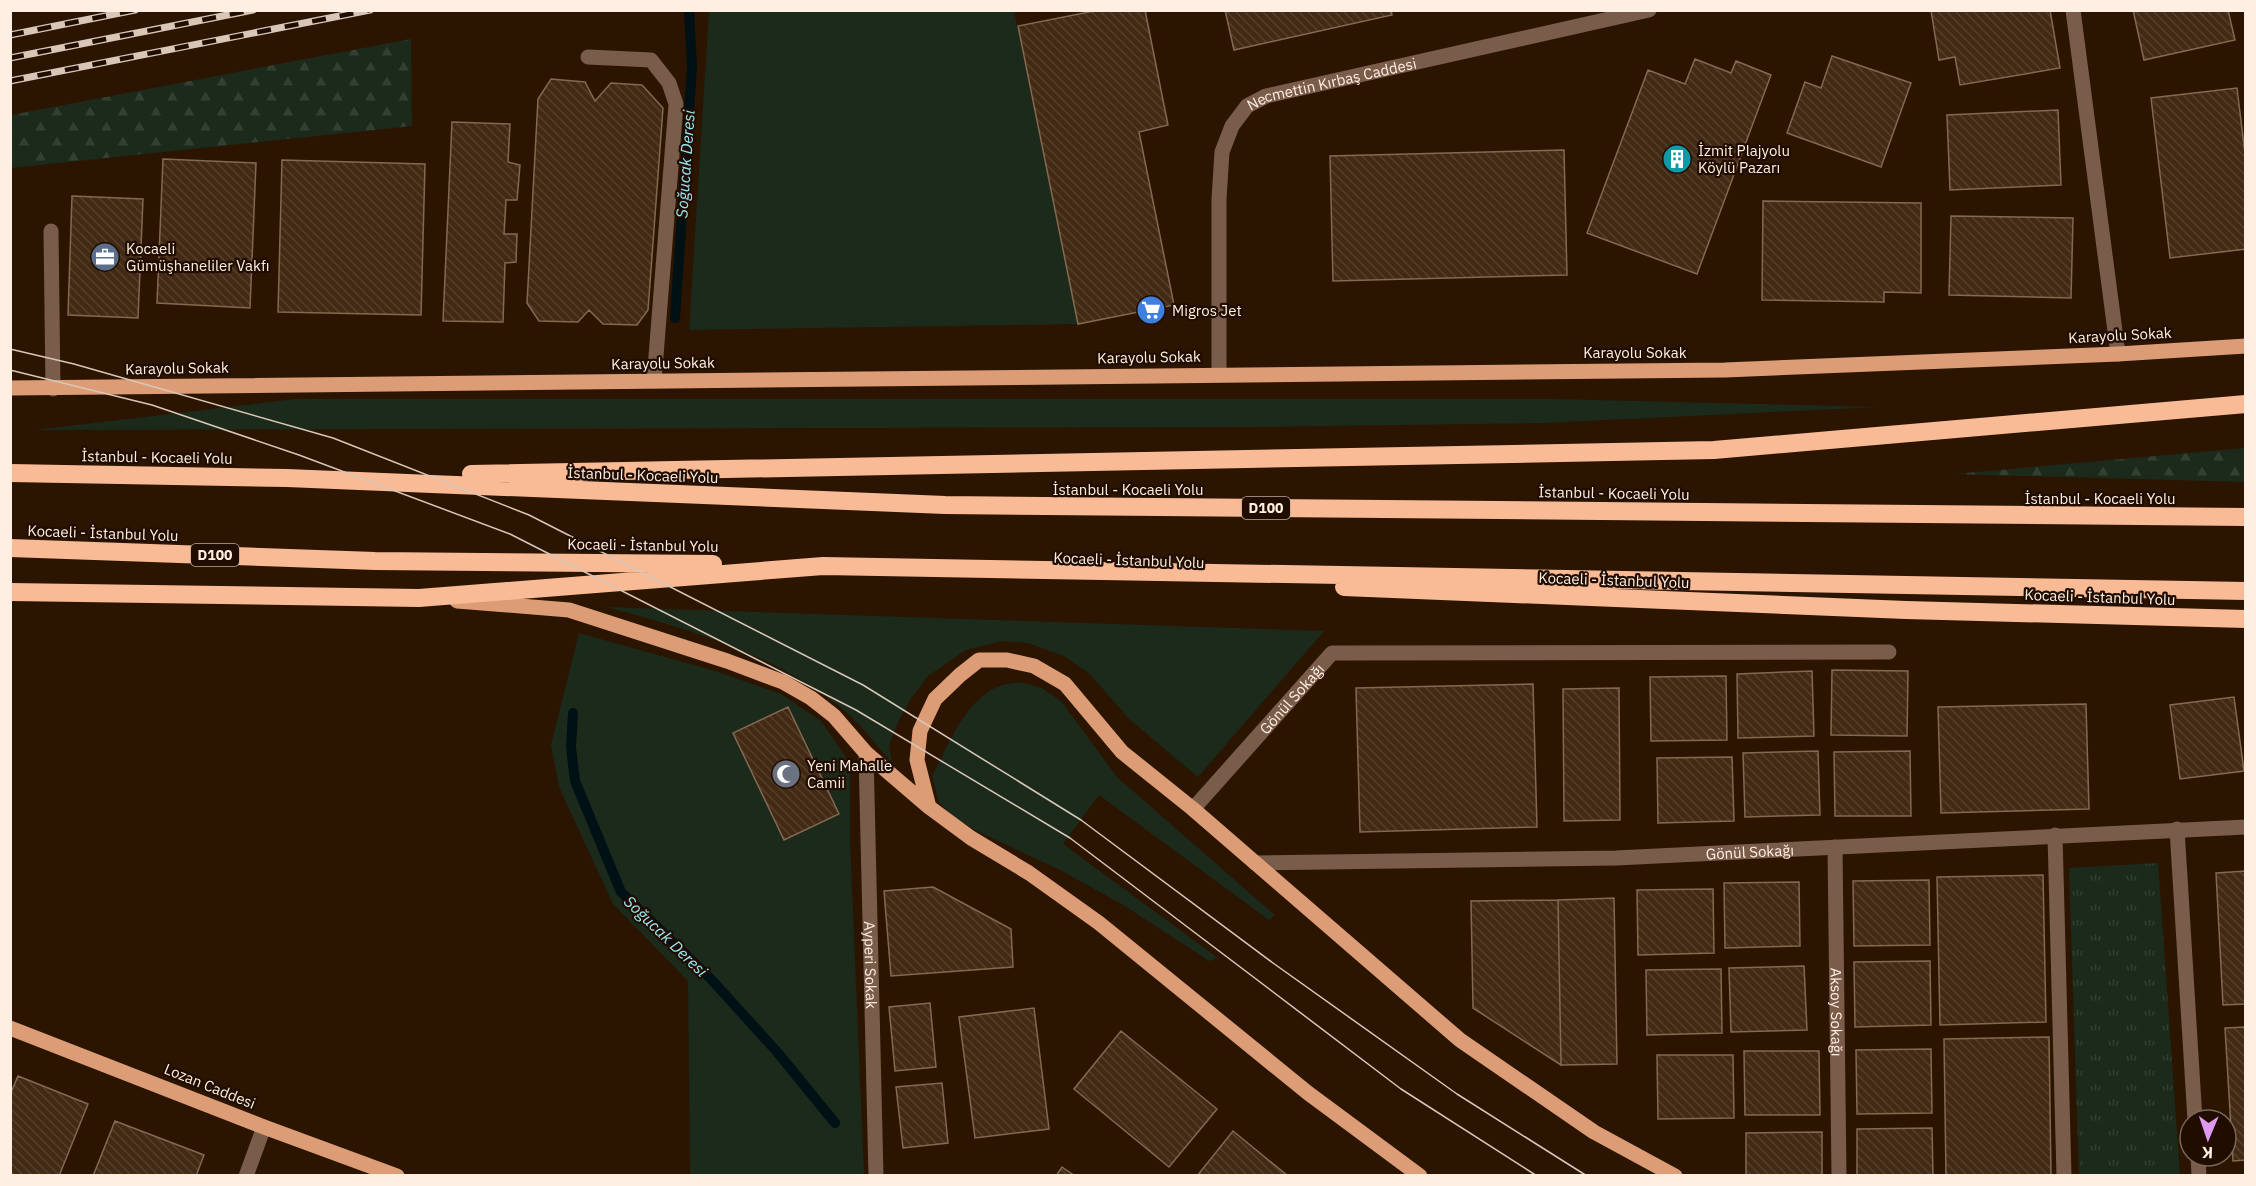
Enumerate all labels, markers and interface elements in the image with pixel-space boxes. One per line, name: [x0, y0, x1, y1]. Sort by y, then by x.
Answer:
street label: Necmettin Kırbaş Caddesi: [1243, 53, 1418, 114]
water label: Soğucak Deresi: [671, 108, 699, 219]
place label: İzmit Plajyolu Köylü Pazarı: [1698, 141, 1790, 177]
building icon: İzmit Plajyolu Köylü Pazarı: [1661, 143, 1693, 175]
place label: Kocaeli Gümüşhaneliler Vakfı: [126, 239, 270, 275]
office icon: Kocaeli Gümüşhaneliler Vakfı: [89, 241, 121, 273]
supermarket icon: Migros Jet: [1135, 294, 1167, 326]
place label: Migros Jet: [1172, 301, 1242, 320]
street label: Karayolu Sokak: [2068, 323, 2172, 347]
street label: Karayolu Sokak: [1583, 343, 1687, 362]
street label: Karayolu Sokak: [1097, 347, 1201, 367]
street label: Karayolu Sokak: [611, 353, 715, 373]
street label: Karayolu Sokak: [125, 358, 229, 378]
street label: İstanbul - Kocaeli Yolu: [81, 446, 233, 468]
street label: İstanbul - Kocaeli Yolu: [567, 463, 719, 487]
street label: İstanbul - Kocaeli Yolu: [1052, 480, 1204, 499]
street label: İstanbul - Kocaeli Yolu: [1538, 482, 1690, 504]
street label: İstanbul - Kocaeli Yolu: [2024, 489, 2176, 508]
road number: D100: [1242, 497, 1290, 519]
street label: Kocaeli - İstanbul Yolu: [27, 521, 179, 545]
street label: Kocaeli - İstanbul Yolu: [567, 534, 719, 556]
road number: D100: [191, 544, 239, 566]
street label: Kocaeli - İstanbul Yolu: [1053, 548, 1205, 572]
street label: Kocaeli - İstanbul Yolu: [1538, 568, 1690, 592]
street label: Kocaeli - İstanbul Yolu: [2024, 585, 2176, 609]
street label: Gönül Sokağı: [1255, 659, 1328, 738]
place label: Yeni Mahalle Camii: [807, 756, 892, 792]
mosque icon: Yeni Mahalle Camii: [770, 758, 802, 790]
street label: Gönül Sokağı: [1705, 840, 1794, 863]
water label: Soğucak Deresi: [620, 891, 713, 981]
street label: Ayperi Sokak: [860, 921, 882, 1009]
street label: Aksoy Sokağı: [1827, 967, 1847, 1056]
street label: Lozan Caddesi: [162, 1059, 258, 1113]
north arrow: [2178, 1108, 2238, 1168]
text: K: [2202, 1143, 2213, 1163]

